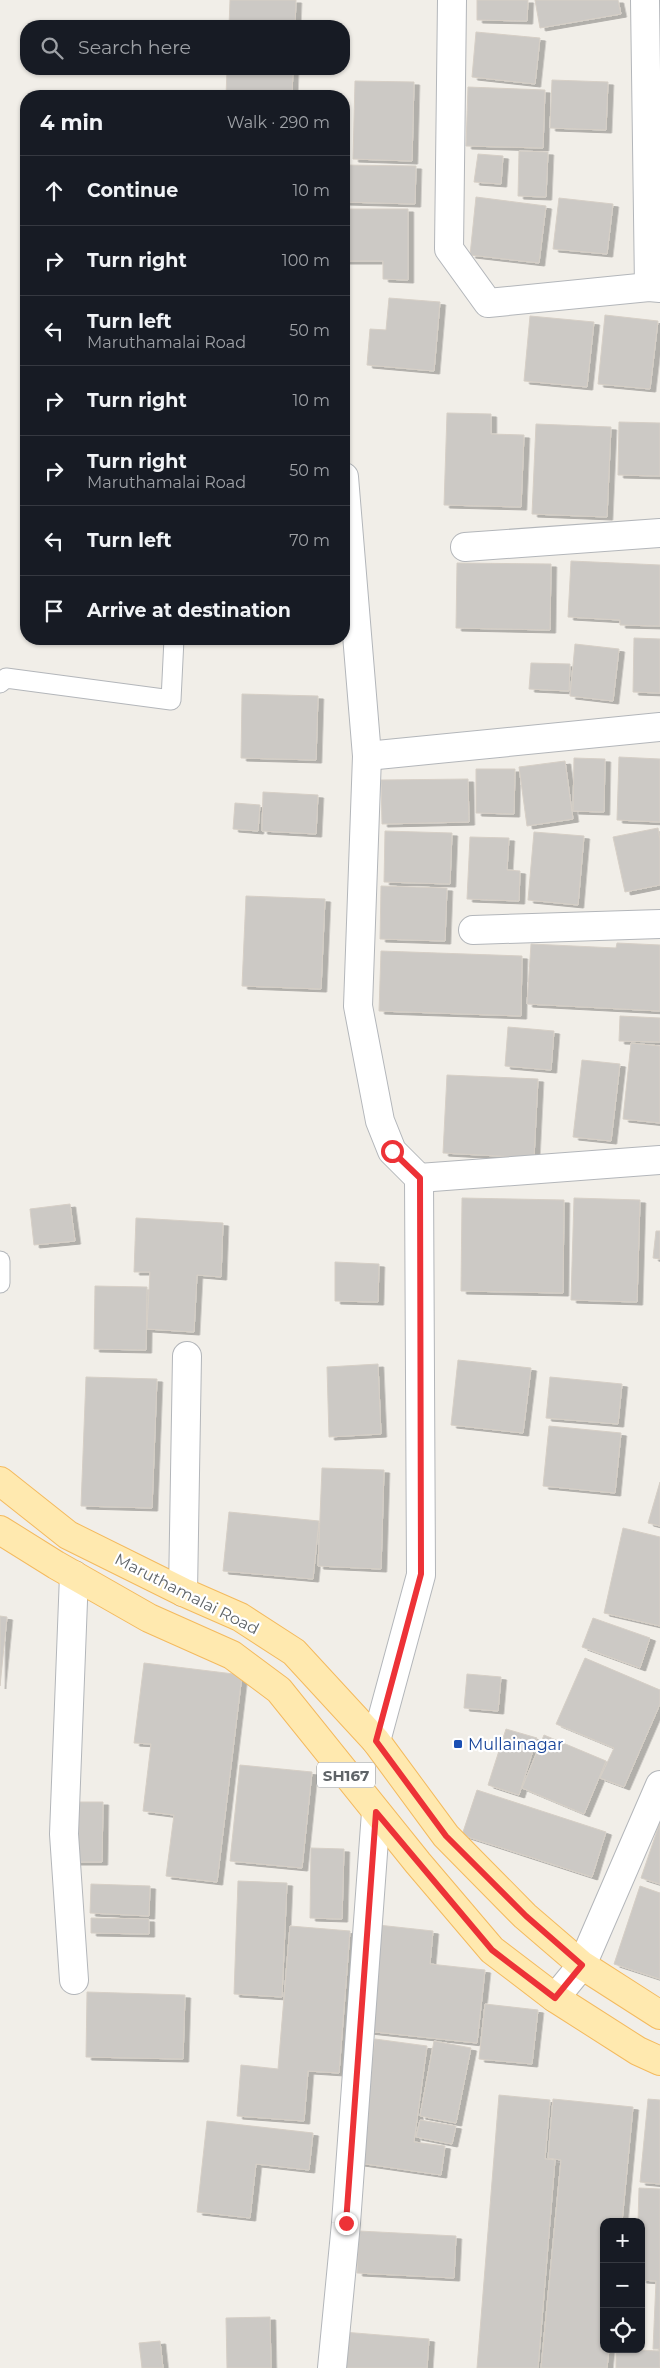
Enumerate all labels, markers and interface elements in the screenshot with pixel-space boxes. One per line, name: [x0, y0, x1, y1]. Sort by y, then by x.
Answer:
search box: [20, 20, 350, 75]
icon: search: [38, 34, 66, 62]
text: Search here: [78, 36, 191, 59]
text: 4 min: [40, 110, 103, 135]
text: Walk · 290 m: [227, 113, 330, 132]
icon: ahead: [40, 177, 68, 205]
text: Continue: [87, 179, 178, 202]
text: 10 m: [292, 181, 330, 200]
icon: right: [40, 247, 68, 275]
text: Turn right: [87, 249, 187, 272]
text: 100 m: [282, 251, 330, 270]
text: Turn left: [87, 310, 172, 333]
icon: left: [40, 317, 68, 345]
text: 50 m: [289, 321, 330, 340]
text: Maruthamalai Road: [87, 333, 246, 352]
icon: right: [40, 387, 68, 415]
text: Turn right: [87, 389, 187, 412]
text: 10 m: [292, 391, 330, 410]
text: Turn right: [87, 450, 187, 473]
icon: right: [40, 457, 68, 485]
text: 50 m: [289, 461, 330, 480]
text: Maruthamalai Road: [87, 473, 246, 492]
icon: left: [40, 527, 68, 555]
text: Turn left: [87, 529, 172, 552]
text: 70 m: [289, 531, 330, 550]
icon: arrive: [40, 597, 68, 625]
text: Arrive at destination: [87, 599, 291, 622]
route start: [381, 1140, 404, 1163]
street label: Maruthamalai Road: [112, 1549, 262, 1639]
place label: Mullainagar: [468, 1735, 563, 1754]
marker: Mullainagar: [452, 1738, 464, 1750]
road number: SH167: [317, 1762, 375, 1788]
route end: [335, 2212, 358, 2235]
map controls: [600, 2218, 645, 2353]
button: +: [600, 2218, 645, 2263]
button: −: [600, 2263, 645, 2308]
button: locate: [600, 2308, 645, 2353]

